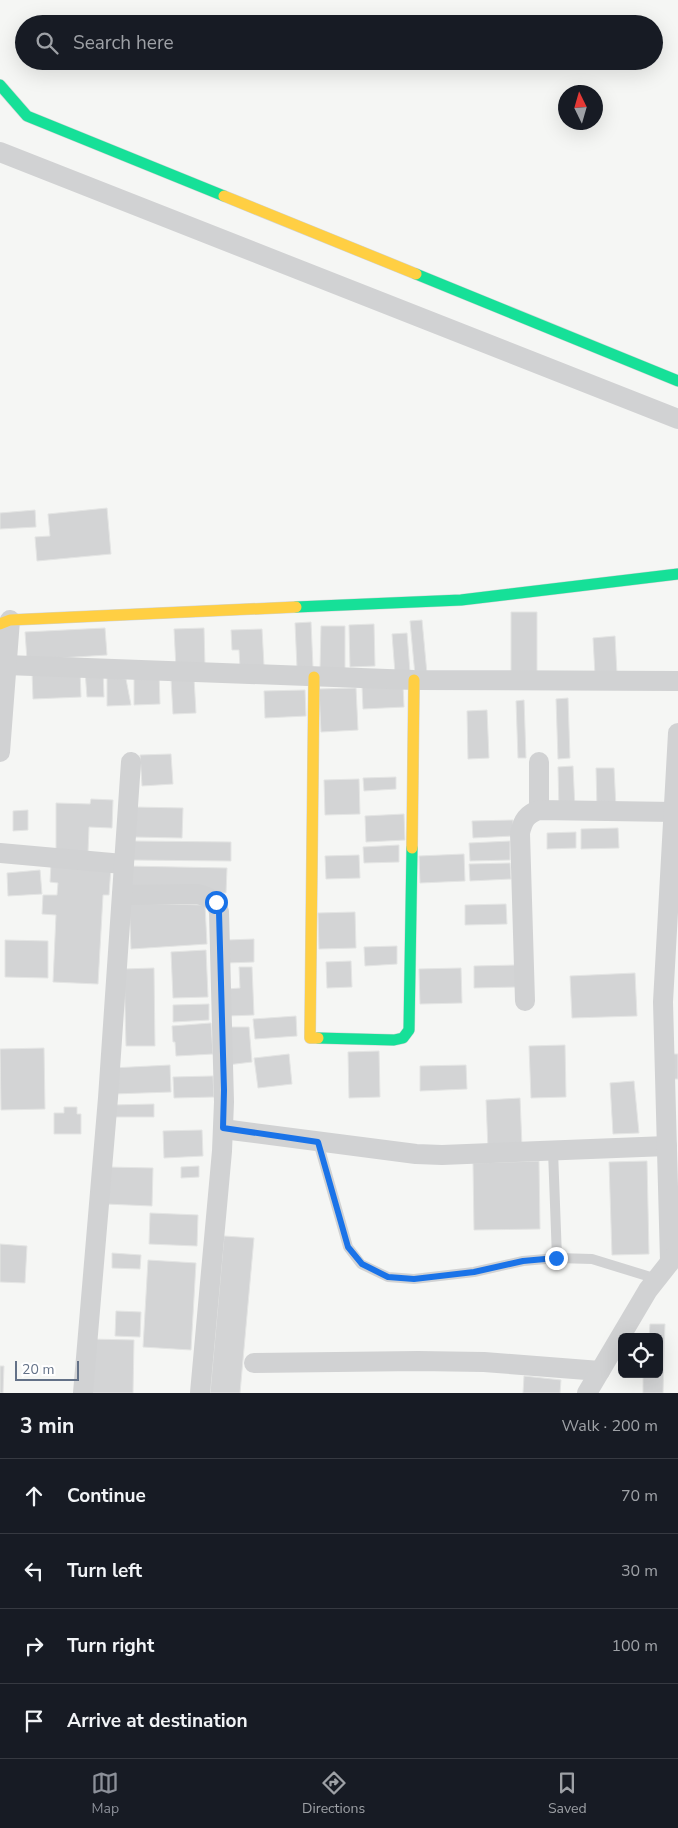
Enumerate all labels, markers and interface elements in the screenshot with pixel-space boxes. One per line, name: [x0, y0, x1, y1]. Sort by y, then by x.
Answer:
search box: [15, 15, 663, 70]
icon: search: [33, 29, 61, 57]
text: Search here: [73, 30, 174, 56]
north arrow: [558, 85, 603, 130]
route start: [205, 891, 228, 914]
route end: [545, 1247, 568, 1270]
map controls: [618, 1333, 663, 1378]
button: locate: [618, 1333, 663, 1378]
scale bar: [15, 1358, 79, 1381]
text: 20 m: [22, 1360, 54, 1379]
text: 3 min: [20, 1412, 74, 1440]
text: Walk · 200 m: [562, 1415, 658, 1437]
icon: ahead: [20, 1482, 48, 1510]
text: Continue: [67, 1483, 146, 1509]
text: 70 m: [621, 1485, 658, 1507]
icon: left: [20, 1557, 48, 1585]
text: Turn left: [67, 1558, 142, 1584]
text: 30 m: [621, 1560, 658, 1582]
icon: right: [20, 1632, 48, 1660]
text: Turn right: [67, 1633, 154, 1659]
text: 100 m: [611, 1635, 658, 1657]
icon: arrive: [20, 1707, 48, 1735]
text: Arrive at destination: [67, 1708, 248, 1734]
tab: Map: [91, 1769, 119, 1818]
tab: Directions: [302, 1769, 365, 1818]
tab: Saved: [548, 1769, 587, 1818]

